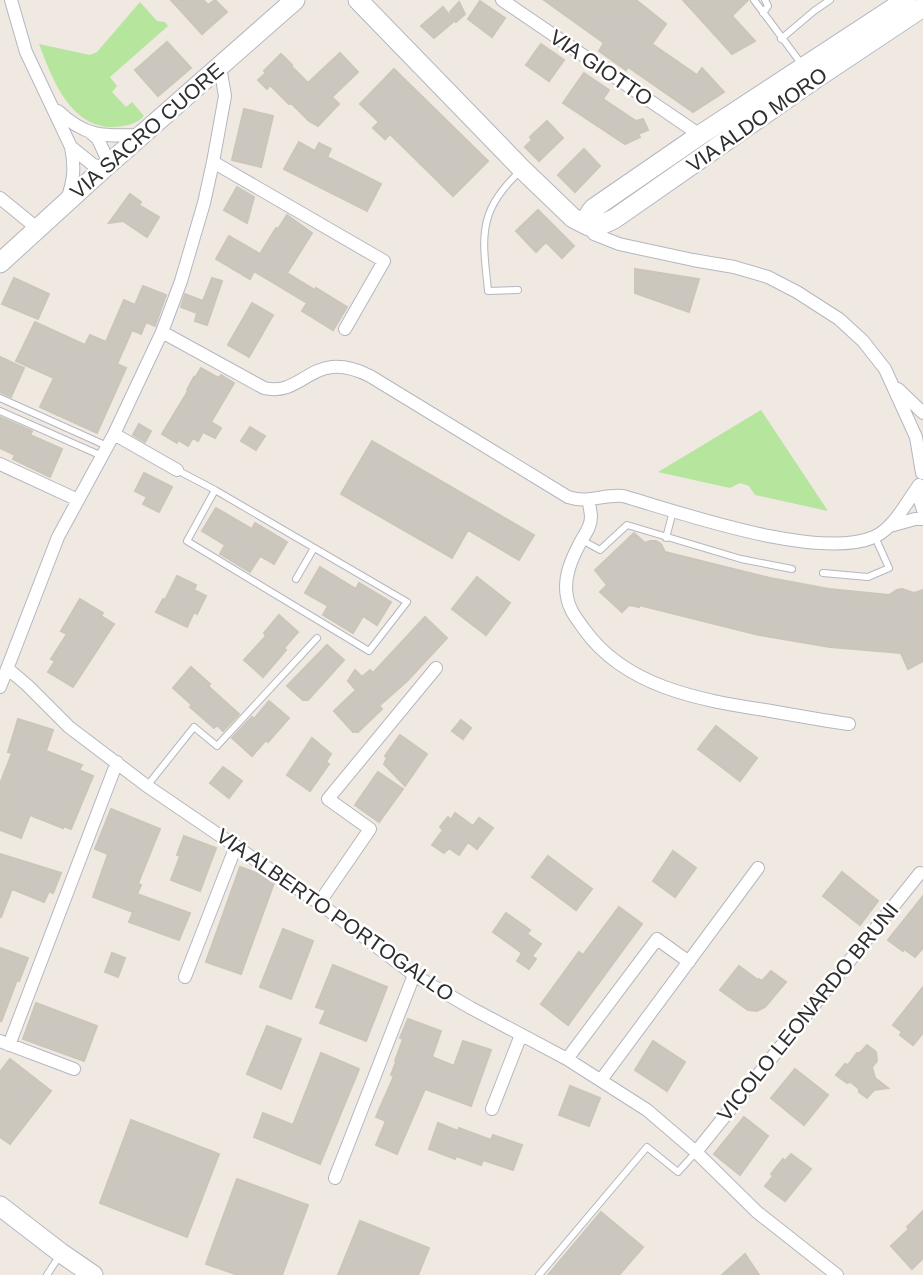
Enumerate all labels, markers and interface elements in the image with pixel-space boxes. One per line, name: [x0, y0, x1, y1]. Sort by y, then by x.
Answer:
street label: VIA GIOTTO: [546, 25, 657, 110]
street label: VIA SACRO CUORE: [66, 58, 228, 203]
street label: VIA ALDO MORO: [682, 63, 831, 177]
street label: VIA ALBERTO PORTOGALLO: [212, 824, 458, 1006]
street label: VICOLO LEONARDO BRUNI: [712, 898, 903, 1125]

